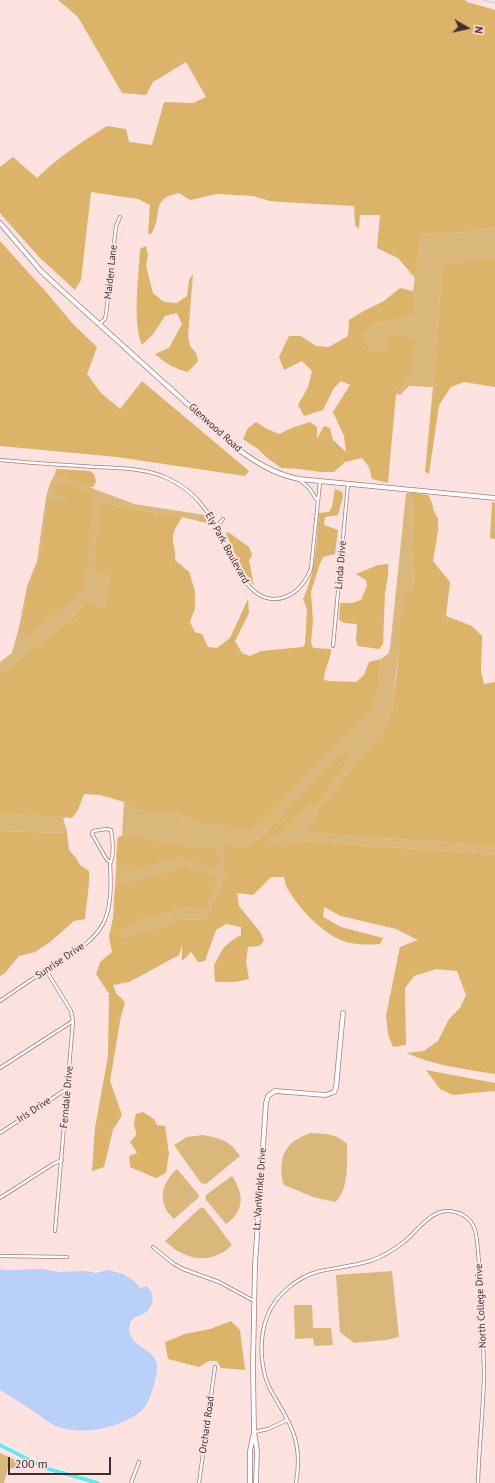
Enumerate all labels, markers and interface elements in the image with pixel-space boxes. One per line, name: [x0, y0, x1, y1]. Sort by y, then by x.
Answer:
north arrow: [447, 8, 487, 48]
text: N: [471, 25, 486, 35]
street label: Maiden Lane: [102, 244, 120, 300]
street label: Glenwood Road: [186, 401, 244, 455]
street label: Ely Park Boulevard: [202, 510, 252, 586]
street label: Linda Drive: [333, 540, 349, 590]
street label: Sunrise Drive: [33, 940, 87, 982]
street label: Ferndale Drive: [58, 1065, 76, 1129]
street label: Iris Drive: [15, 1095, 53, 1125]
street label: Lt. VanWinkle Drive: [251, 1147, 269, 1231]
street label: North College Drive: [473, 1264, 489, 1348]
street label: Orchard Road: [197, 1396, 217, 1454]
scale bar: [10, 1449, 113, 1475]
text: 200 m: [15, 1456, 48, 1471]

